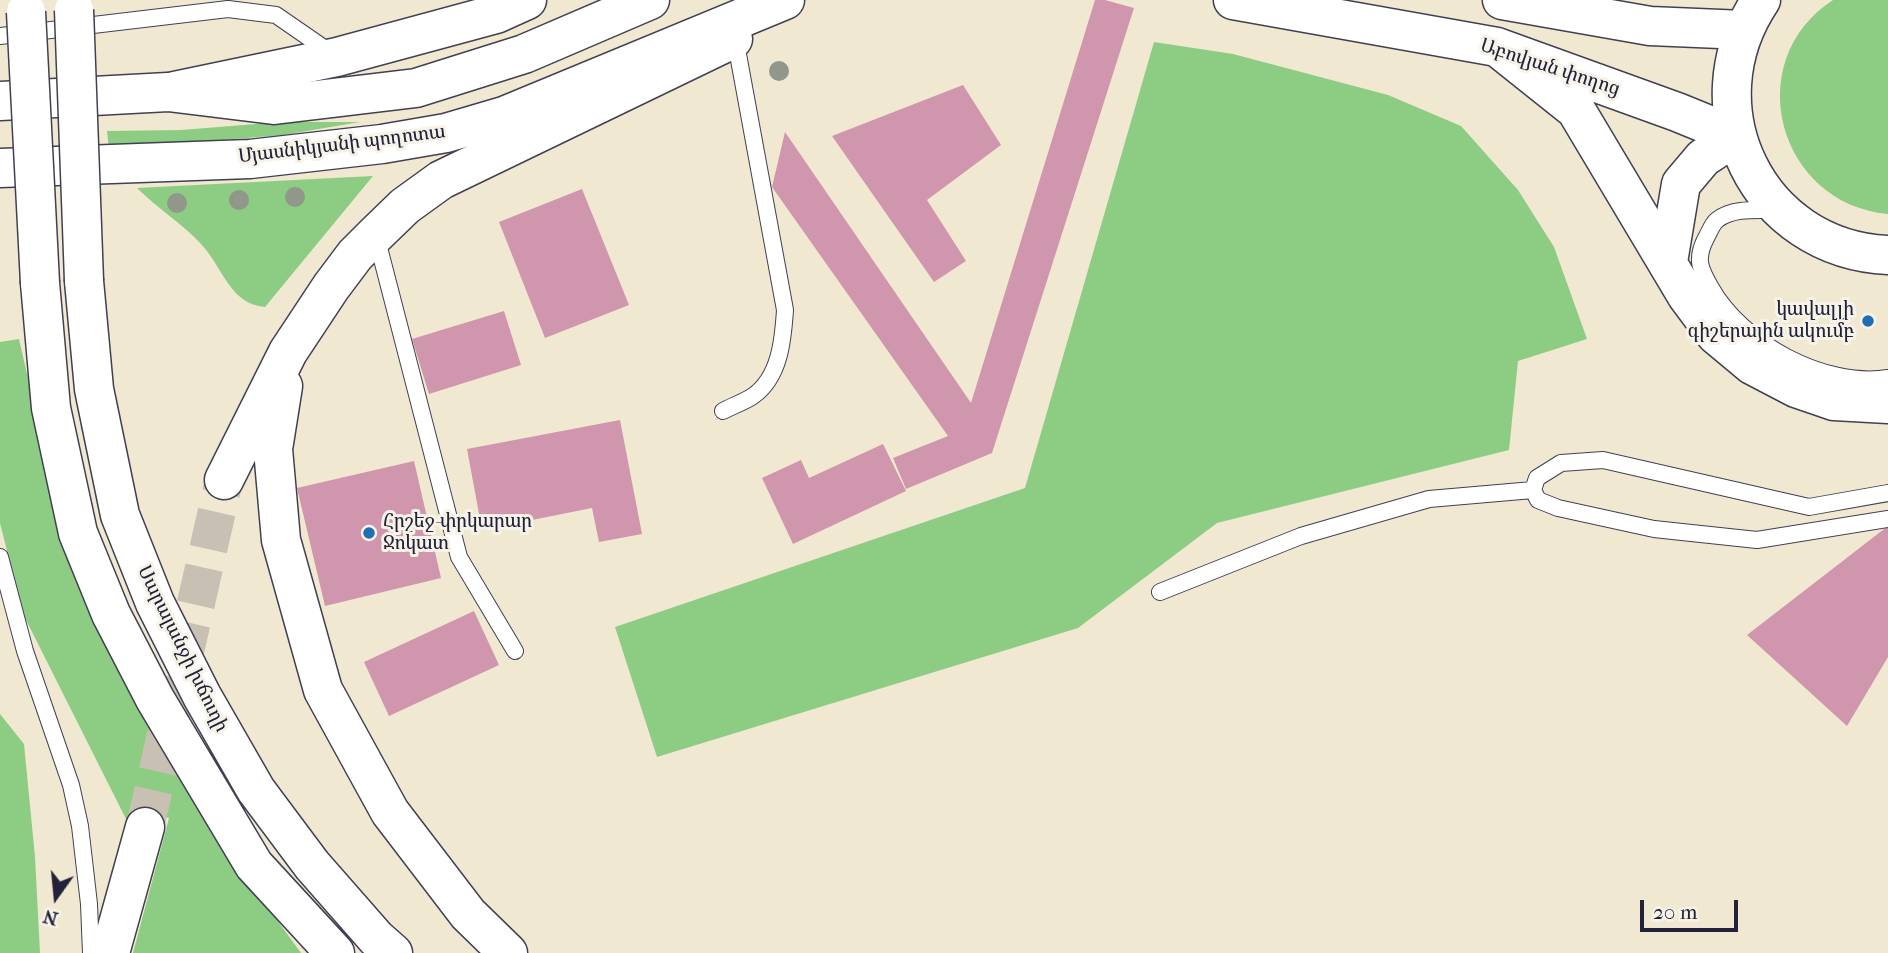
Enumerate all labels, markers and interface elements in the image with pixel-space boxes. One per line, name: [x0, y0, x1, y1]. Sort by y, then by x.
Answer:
street label: Աբովյան փողոց: [1477, 35, 1623, 101]
street label: Մյասնիկյանի պողոտա: [237, 121, 447, 169]
place label: կավալլի գիշերային ակումբ: [1688, 299, 1854, 343]
marker: կավալլի գիշերային ակումբ: [1860, 313, 1876, 329]
place label: Հրշեջ-փրկարար Ջոկատ: [383, 511, 532, 555]
marker: Հրշեջ-փրկարար Ջոկատ: [361, 525, 377, 541]
street label: Սարալանջի խճուղի: [132, 562, 232, 736]
north arrow: [21, 862, 91, 932]
scale bar: [1643, 886, 1741, 930]
text: 20 m: [1653, 900, 1697, 924]
text: N: [41, 905, 60, 930]

